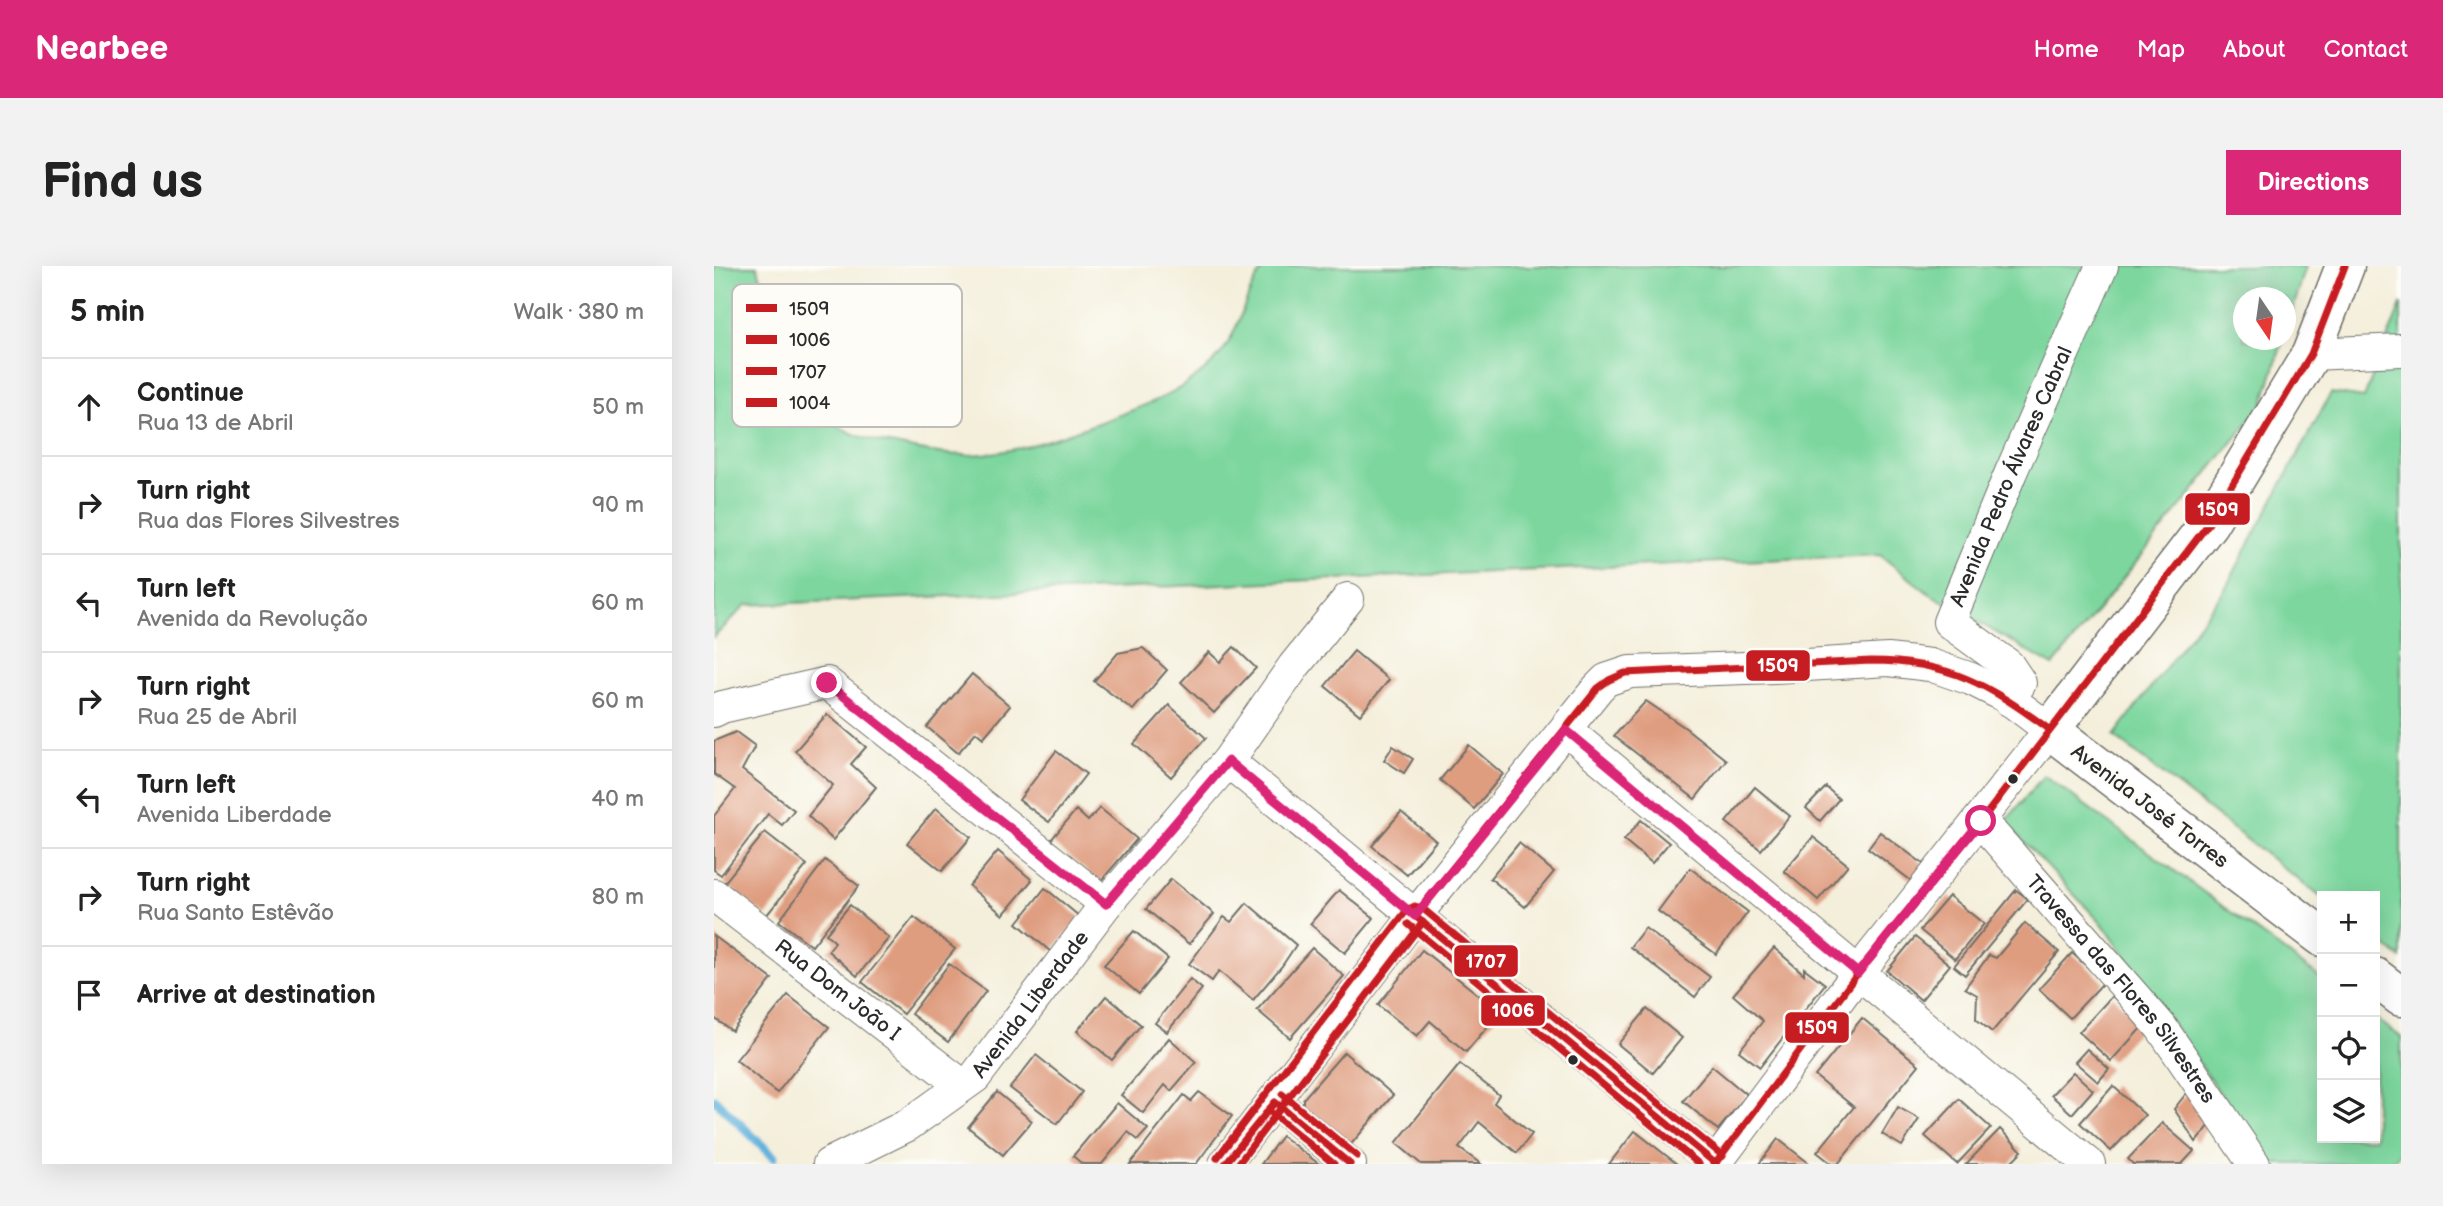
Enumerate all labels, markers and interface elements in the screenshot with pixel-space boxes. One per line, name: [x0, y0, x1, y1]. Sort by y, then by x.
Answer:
text: Nearbee: [35, 29, 168, 69]
text: Home: [2034, 35, 2099, 64]
text: Map: [2137, 35, 2185, 64]
text: About: [2223, 35, 2285, 64]
text: Contact: [2323, 35, 2408, 64]
button: Directions: [2226, 150, 2401, 215]
text: Find us: [42, 153, 203, 212]
legend: [732, 284, 962, 427]
north arrow: [2233, 287, 2296, 350]
text: 5 min: [70, 294, 145, 330]
text: Walk · 380 m: [514, 298, 644, 326]
text: 1509: [789, 298, 829, 321]
text: 1006: [789, 329, 830, 352]
street label: Avenida Pedro Álvares Cabral: [1945, 343, 2078, 610]
text: 1707: [789, 361, 827, 384]
text: Continue: [137, 378, 244, 409]
icon: ahead: [70, 388, 108, 426]
text: 1004: [789, 392, 831, 415]
text: 50 m: [592, 393, 644, 421]
text: Rua 13 de Abril: [137, 409, 294, 437]
text: Turn right: [137, 476, 250, 507]
icon: right: [70, 486, 108, 524]
text: 90 m: [592, 491, 644, 519]
line badge: 1509: [2184, 492, 2251, 526]
text: 1509: [2197, 499, 2239, 522]
text: Rua das Flores Silvestres: [137, 507, 400, 535]
text: Turn left: [137, 574, 236, 605]
icon: left: [70, 584, 108, 622]
text: 60 m: [591, 589, 644, 617]
text: Avenida da Revolução: [137, 605, 368, 633]
line badge: 1509: [1745, 649, 1811, 682]
text: 1509: [1757, 655, 1799, 678]
route end: [811, 667, 842, 698]
text: Turn right: [137, 672, 250, 703]
icon: right: [70, 682, 108, 720]
text: 60 m: [591, 687, 644, 715]
text: Rua 25 de Abril: [137, 703, 297, 731]
street label: Avenida José Torres: [2066, 739, 2233, 874]
text: Turn left: [137, 770, 236, 801]
unlabelled marker: [2006, 772, 2020, 786]
icon: left: [70, 780, 108, 818]
text: 40 m: [591, 785, 644, 813]
text: Avenida Liberdade: [137, 801, 332, 829]
route start: [1965, 805, 1996, 836]
text: Turn right: [137, 868, 250, 899]
street label: Travessa das Flores Silvestres: [2021, 870, 2221, 1108]
icon: right: [70, 878, 108, 916]
text: 80 m: [592, 883, 644, 911]
map controls: [2317, 891, 2380, 1143]
button: +: [2317, 891, 2380, 954]
text: Rua Santo Estêvão: [137, 899, 334, 927]
street label: Avenida Liberdade: [967, 926, 1094, 1083]
street label: Rua Dom João I: [770, 934, 905, 1046]
line badge: 1707: [1453, 944, 1519, 978]
text: 1707: [1466, 951, 1507, 974]
button: −: [2317, 954, 2380, 1017]
icon: arrive: [70, 976, 108, 1014]
text: Arrive at destination: [137, 980, 376, 1011]
line badge: 1006: [1480, 994, 1546, 1027]
text: 1006: [1491, 1000, 1535, 1023]
line badge: 1509: [1784, 1011, 1850, 1044]
text: 1509: [1796, 1017, 1838, 1040]
button: locate: [2317, 1017, 2380, 1080]
unlabelled marker: [1566, 1053, 1580, 1067]
button: layers: [2317, 1080, 2380, 1143]

